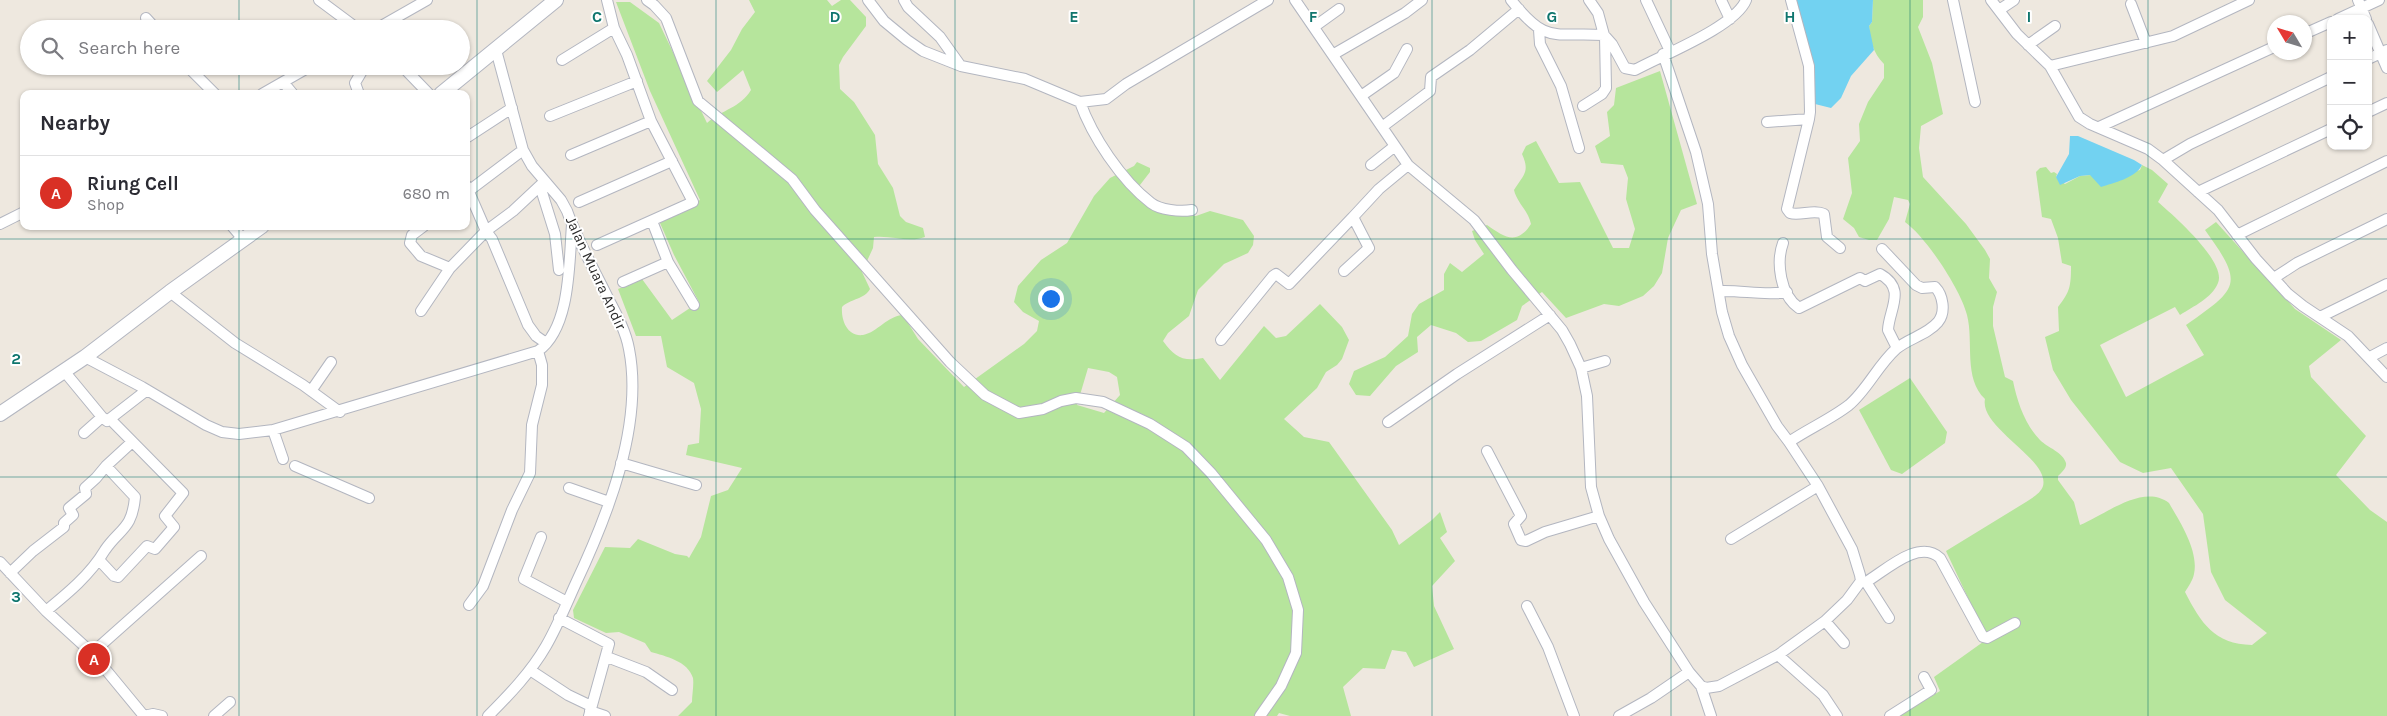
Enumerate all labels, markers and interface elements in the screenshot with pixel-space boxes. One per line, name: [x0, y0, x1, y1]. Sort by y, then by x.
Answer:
text: C: [592, 7, 602, 26]
text: D: [830, 7, 841, 26]
text: E: [1069, 7, 1079, 26]
text: F: [1309, 7, 1318, 26]
text: G: [1547, 7, 1557, 26]
text: H: [1784, 7, 1796, 26]
text: I: [2027, 7, 2031, 26]
north arrow: [2267, 15, 2312, 60]
map controls: [2327, 15, 2372, 150]
button: +: [2327, 15, 2372, 60]
search box: [20, 20, 470, 75]
icon: search: [38, 34, 66, 62]
text: Search here: [78, 37, 180, 59]
button: −: [2327, 60, 2372, 105]
button: locate: [2327, 105, 2372, 150]
text: Nearby: [40, 111, 110, 135]
text: Riung Cell: [87, 173, 179, 195]
text: A: [51, 184, 61, 203]
text: 680 m: [403, 184, 450, 203]
text: Shop: [87, 195, 124, 214]
street label: Jalan Muara Andir: [562, 213, 630, 333]
your location: [1038, 286, 1064, 312]
text: 2: [11, 349, 21, 368]
text: 3: [11, 587, 21, 606]
pin: A: [78, 640, 110, 678]

